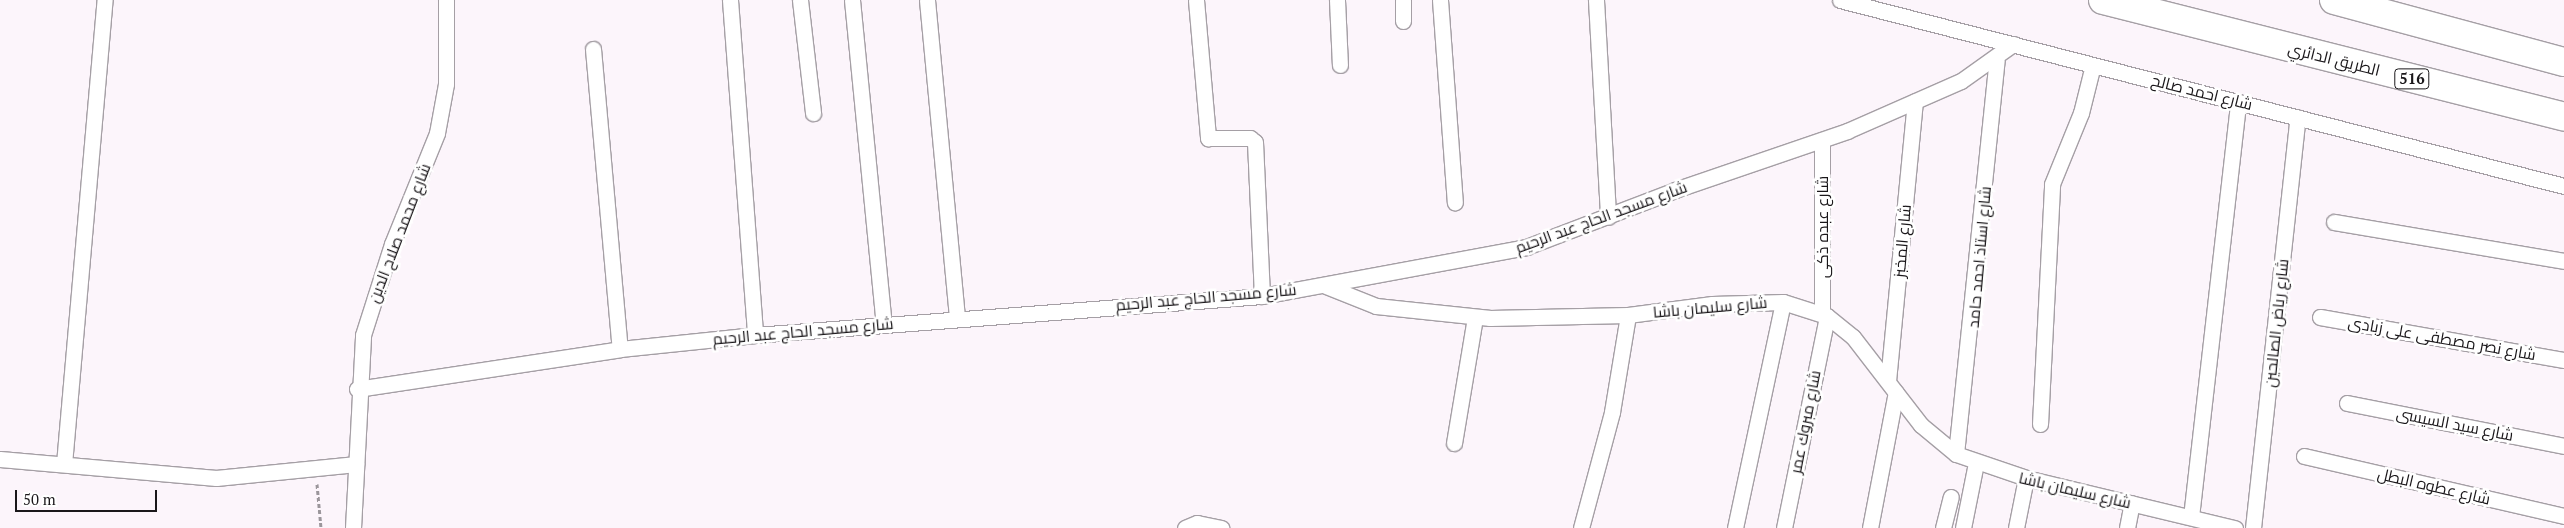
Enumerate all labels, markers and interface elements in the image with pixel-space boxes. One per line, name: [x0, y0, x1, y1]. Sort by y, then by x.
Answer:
street label: الطريق الدائري: [2286, 38, 2382, 80]
road number: 516: [2393, 66, 2431, 92]
street label: شارع احمد صالح: [2149, 70, 2255, 114]
street label: شارع محمد صلاح الدين: [364, 161, 434, 305]
street label: شارع عبده ذكى: [1812, 176, 1832, 278]
street label: شارع مسجد الحاج عبد الرحيم: [1512, 177, 1690, 257]
street label: شارع استاذ احمد حامد: [1963, 185, 1995, 329]
street label: شارع المخبز: [1889, 204, 1915, 278]
street label: شارع رياض الصالحين: [2260, 258, 2292, 388]
street label: شارع مسجد الحاج عبد الرحيم: [1115, 280, 1297, 314]
street label: شارع سليمان باشا: [1652, 292, 1768, 322]
street label: شارع نصر مصطفى على زبادى: [2347, 312, 2537, 364]
street label: شارع مسجد الحاج عبد الرحيم: [712, 314, 894, 348]
street label: شارع مبروك عمر: [1786, 369, 1824, 475]
street label: شارع سيد السيسى: [2395, 403, 2515, 445]
street label: شارع عطوه البطل: [2376, 464, 2492, 508]
street label: شارع سليمان باشا: [2017, 468, 2133, 512]
scale bar: [18, 480, 160, 512]
text: 50 m: [23, 489, 56, 509]

